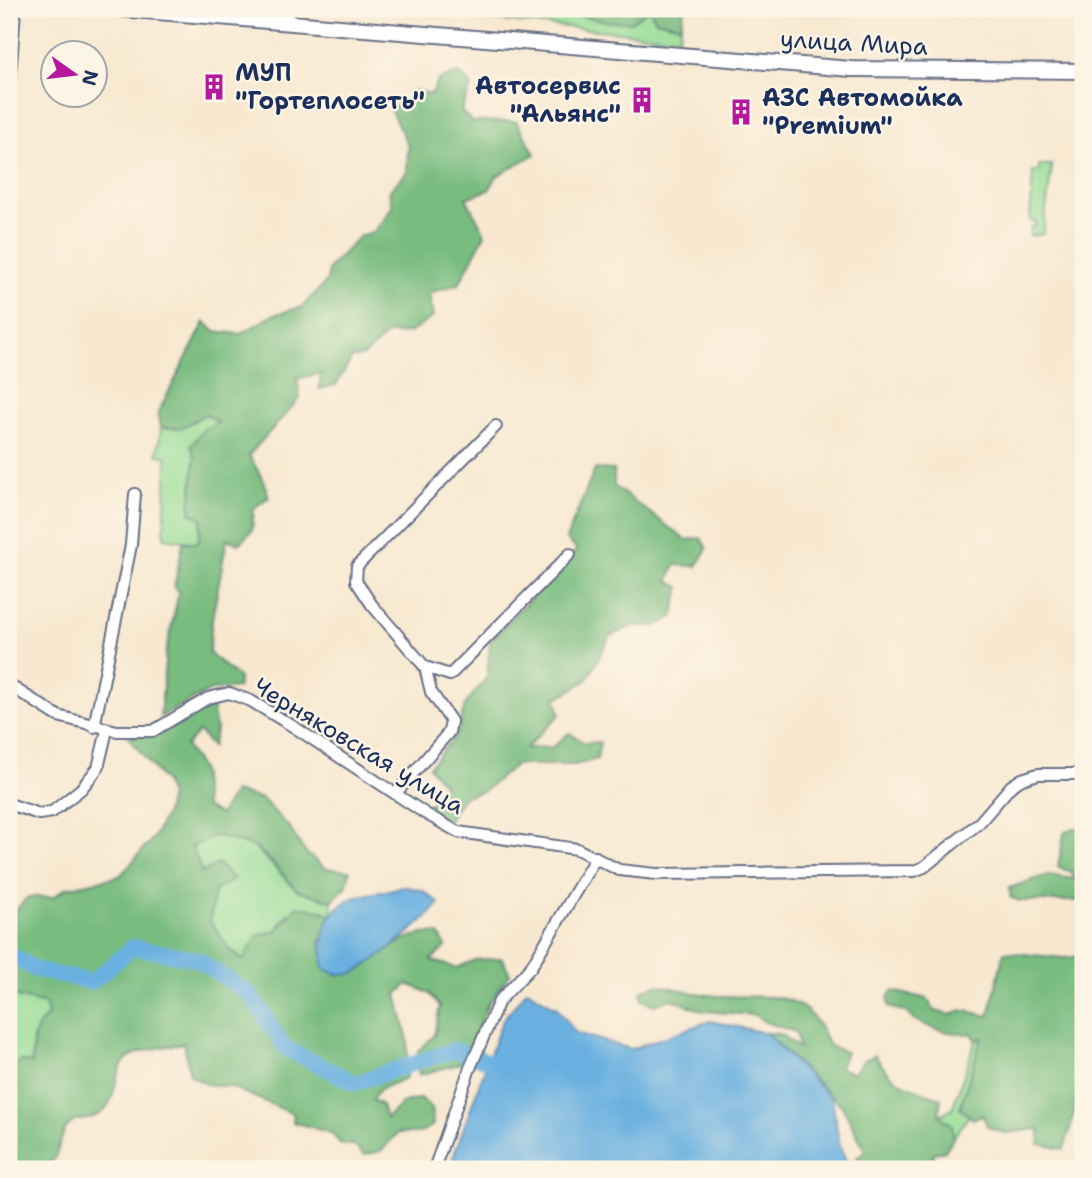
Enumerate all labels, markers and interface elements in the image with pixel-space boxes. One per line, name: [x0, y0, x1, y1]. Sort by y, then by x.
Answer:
street label: улица Мира: [779, 23, 929, 63]
north arrow: [38, 38, 108, 108]
place label: МУП "Гортеплосеть": [235, 57, 425, 117]
text: N: [76, 68, 104, 88]
place label: Автосервис "Альянс": [475, 70, 621, 130]
building icon: МУП "Гортеплосеть": [199, 72, 229, 102]
place label: АЗС Автомойка "Premium": [762, 82, 963, 142]
building icon: Автосервис "Альянс": [627, 85, 657, 115]
building icon: АЗС Автомойка "Premium": [726, 97, 756, 127]
street label: Черняковская улица: [248, 670, 471, 822]

